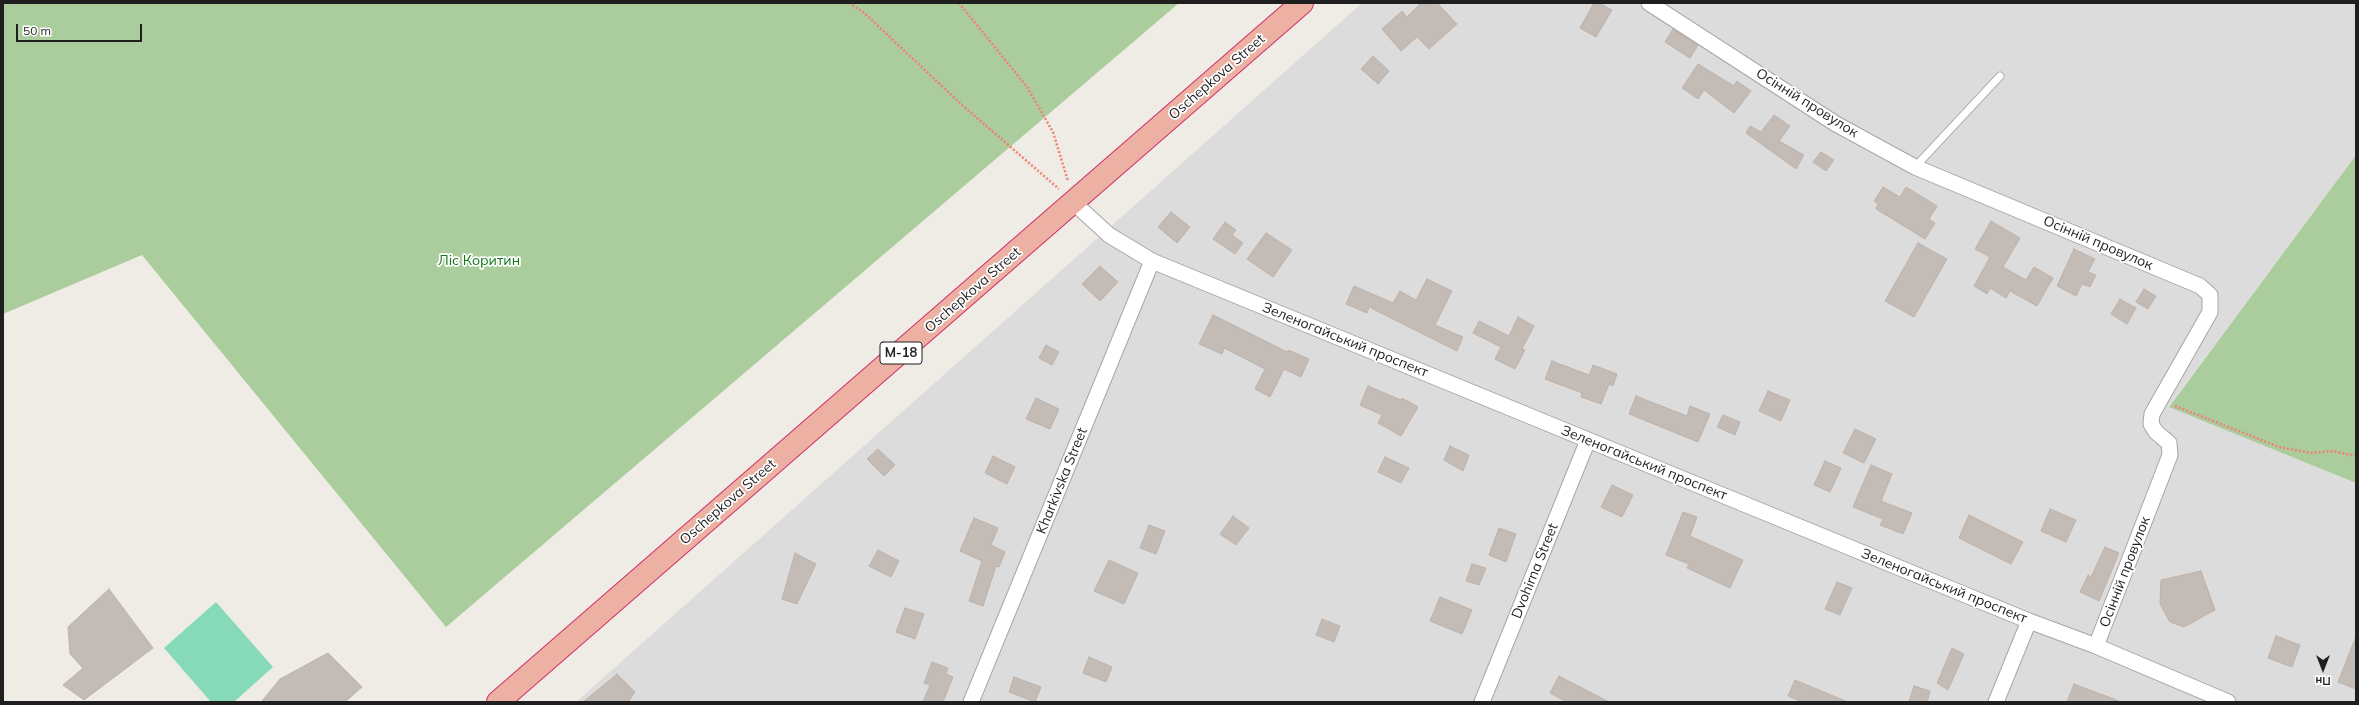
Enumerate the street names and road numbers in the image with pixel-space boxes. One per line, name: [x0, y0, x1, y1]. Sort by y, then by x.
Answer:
street label: Oschepkova Street: [1165, 31, 1269, 123]
street label: Осінній провулок: [1753, 65, 1861, 141]
street label: Осінній провулок: [2041, 212, 2155, 274]
street label: Oschepkova Street: [921, 244, 1025, 336]
street label: Зеленогайський проспект: [1260, 299, 1430, 381]
road number: М-18: [880, 342, 922, 364]
street label: Зеленогайський проспект: [1559, 422, 1729, 504]
street label: Kharkivska Street: [1033, 425, 1091, 537]
street label: Oschepkova Street: [676, 456, 780, 548]
street label: Осінній провулок: [2096, 514, 2154, 630]
street label: Dvohirna Street: [1508, 521, 1562, 621]
street label: Зеленогайський проспект: [1859, 545, 2029, 627]

